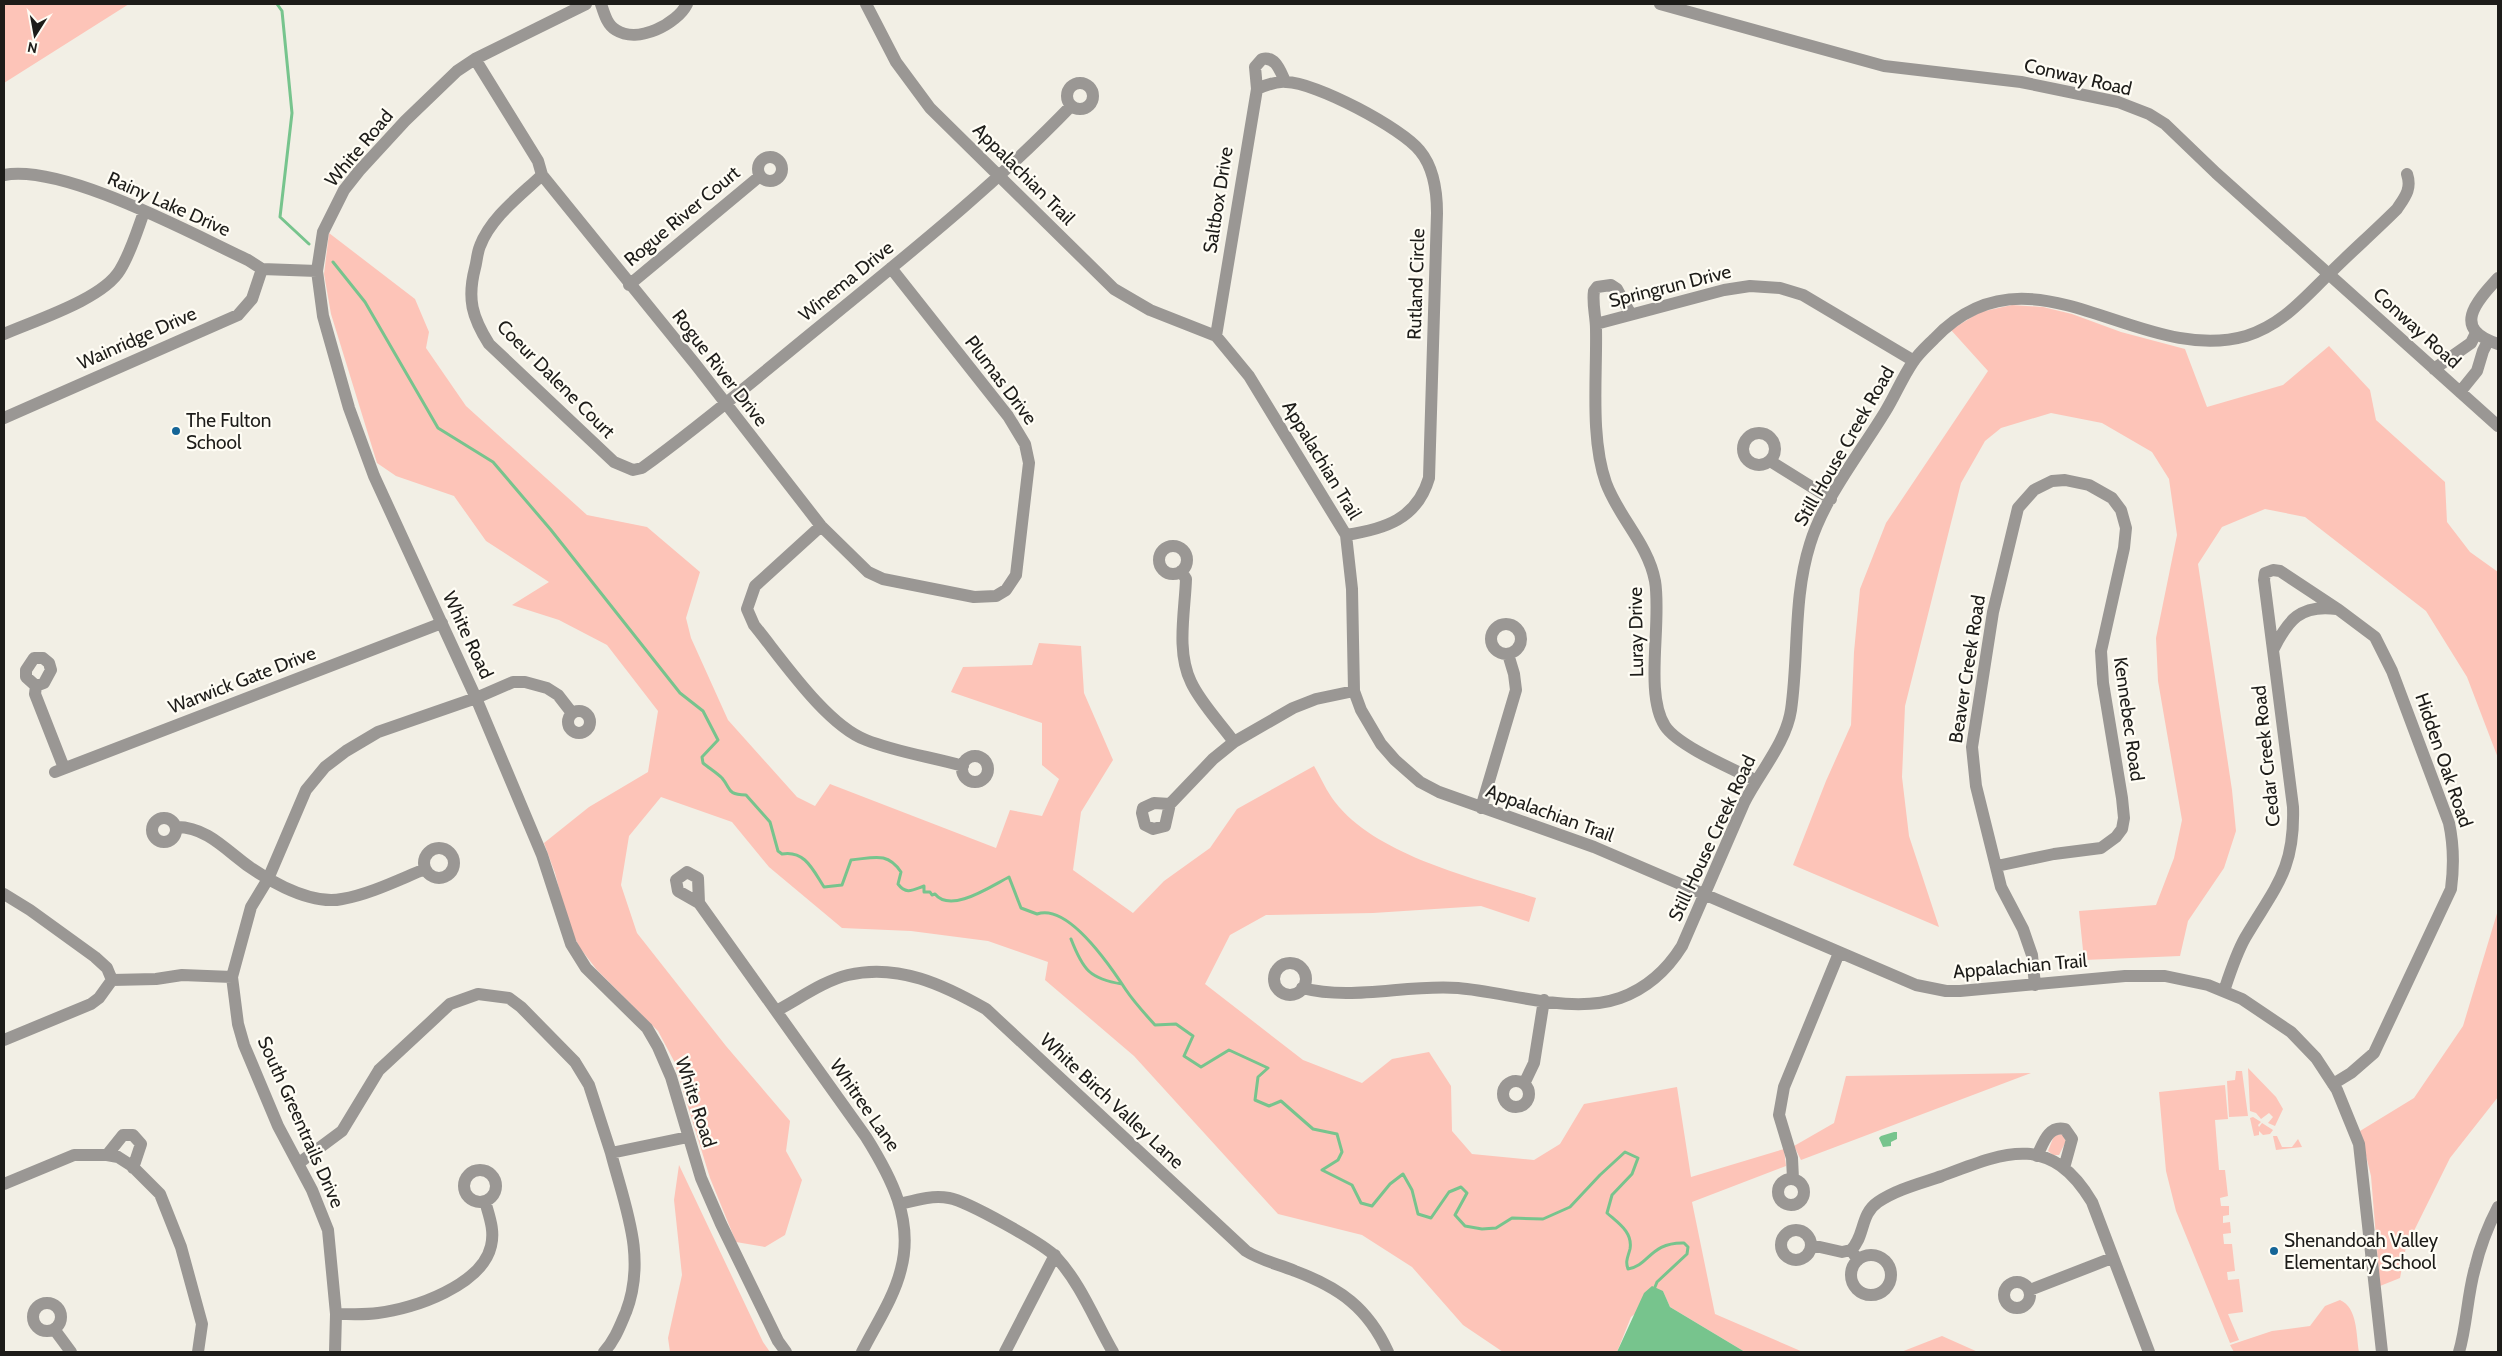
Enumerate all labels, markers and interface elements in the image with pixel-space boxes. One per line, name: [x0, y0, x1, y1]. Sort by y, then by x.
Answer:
north arrow: [10, 10, 60, 60]
text: N: [26, 38, 39, 58]
street label: Conway Road: [2022, 53, 2134, 101]
street label: White Road: [320, 105, 398, 191]
street label: Appalachian Trail: [968, 118, 1080, 230]
street label: Saltbox Drive: [1198, 145, 1238, 255]
street label: Rogue River Court: [620, 161, 745, 271]
street label: Rainy Lake Drive: [104, 167, 234, 241]
street label: Rutland Circle: [1403, 228, 1429, 340]
street label: Winema Drive: [794, 236, 898, 326]
street label: Springrun Drive: [1606, 260, 1734, 312]
street label: Conway Road: [2368, 283, 2466, 373]
street label: Wainridge Drive: [74, 301, 200, 374]
street label: Rogue River Drive: [667, 305, 773, 431]
street label: Coeur Dalene Court: [492, 315, 620, 443]
street label: Plumas Drive: [960, 331, 1042, 429]
street label: Still House Creek Road: [1789, 362, 1899, 530]
street label: Appalachian Trail: [1277, 396, 1367, 524]
place label: The Fulton School: [186, 409, 271, 454]
marker: The Fulton School: [170, 425, 182, 437]
street label: Luray Drive: [1624, 586, 1648, 677]
street label: White Road: [438, 588, 498, 682]
street label: Beaver Creek Road: [1944, 593, 1990, 745]
street label: Warwick Gate Drive: [165, 641, 319, 719]
street label: Kennebec Road: [2109, 655, 2149, 783]
street label: Cedar Creek Road: [2247, 684, 2285, 828]
street label: Hidden Oak Road: [2410, 690, 2478, 830]
street label: Still House Creek Road: [1663, 751, 1761, 925]
street label: Appalachian Trail: [1483, 779, 1618, 847]
street label: Appalachian Trail: [1952, 949, 2089, 983]
street label: White Birch Valley Lane: [1035, 1028, 1189, 1174]
street label: South Greentrails Drive: [253, 1033, 349, 1212]
street label: White Road: [671, 1054, 721, 1150]
street label: Whitree Lane: [825, 1055, 905, 1156]
place label: Shenandoah Valley Elementary School: [2284, 1229, 2439, 1274]
marker: Shenandoah Valley Elementary School: [2268, 1245, 2280, 1257]

